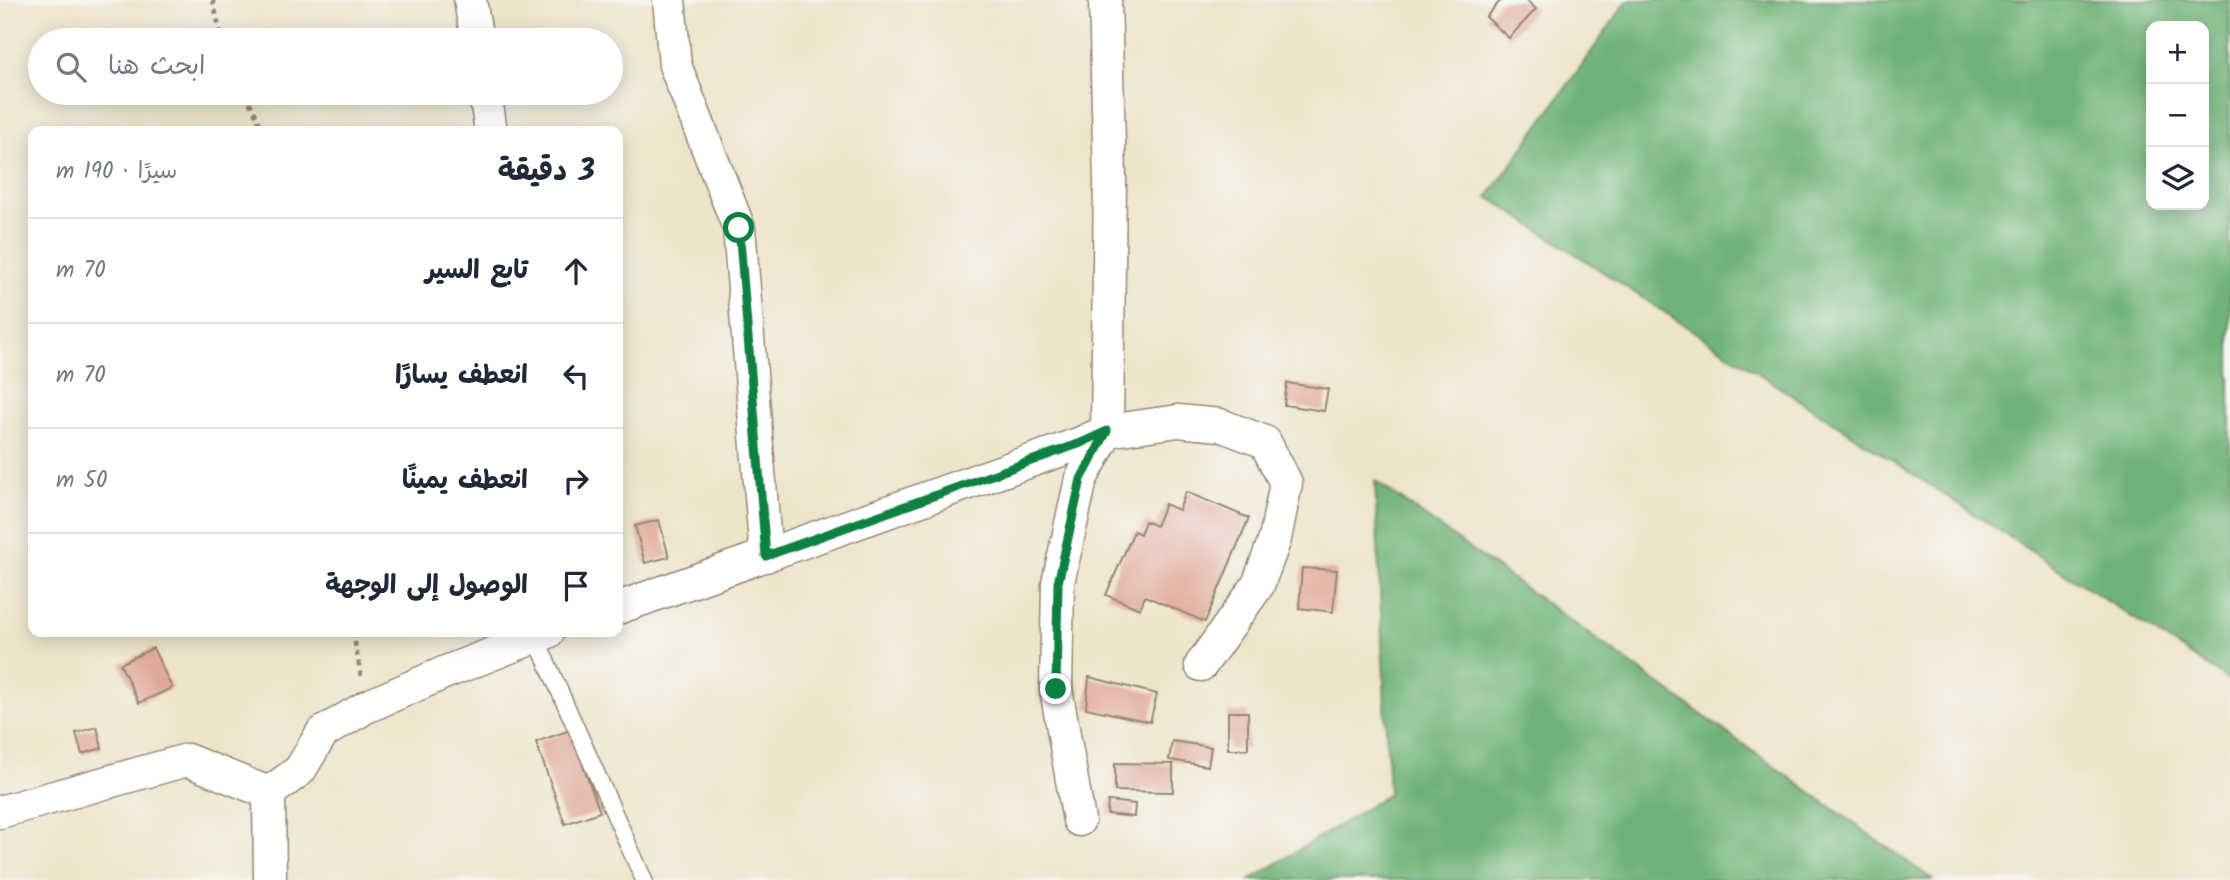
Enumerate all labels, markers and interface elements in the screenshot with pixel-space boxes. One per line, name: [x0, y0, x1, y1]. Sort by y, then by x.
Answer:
map controls: [2146, 21, 2209, 210]
button: +: [2146, 21, 2209, 84]
search box: [28, 28, 623, 105]
text: ابحث هنا: [108, 46, 205, 88]
icon: search: [52, 48, 90, 86]
button: −: [2146, 84, 2209, 147]
button: layers: [2146, 147, 2209, 210]
text: 3 دقيقة: [498, 148, 595, 196]
text: سيرًا · 190 m: [56, 154, 177, 190]
route start: [723, 212, 754, 243]
text: تابع السير: [425, 250, 528, 292]
icon: ahead: [557, 252, 595, 290]
text: 70 m: [56, 253, 106, 289]
text: انعطف يسارًا: [395, 355, 528, 397]
icon: left: [557, 357, 595, 395]
text: 70 m: [56, 358, 106, 394]
text: انعطف يمينًا: [402, 460, 528, 502]
icon: right: [557, 462, 595, 500]
text: 50 m: [56, 463, 107, 499]
text: الوصول إلى الوجهة: [325, 565, 528, 607]
icon: arrive: [557, 567, 595, 605]
route end: [1040, 673, 1071, 704]

